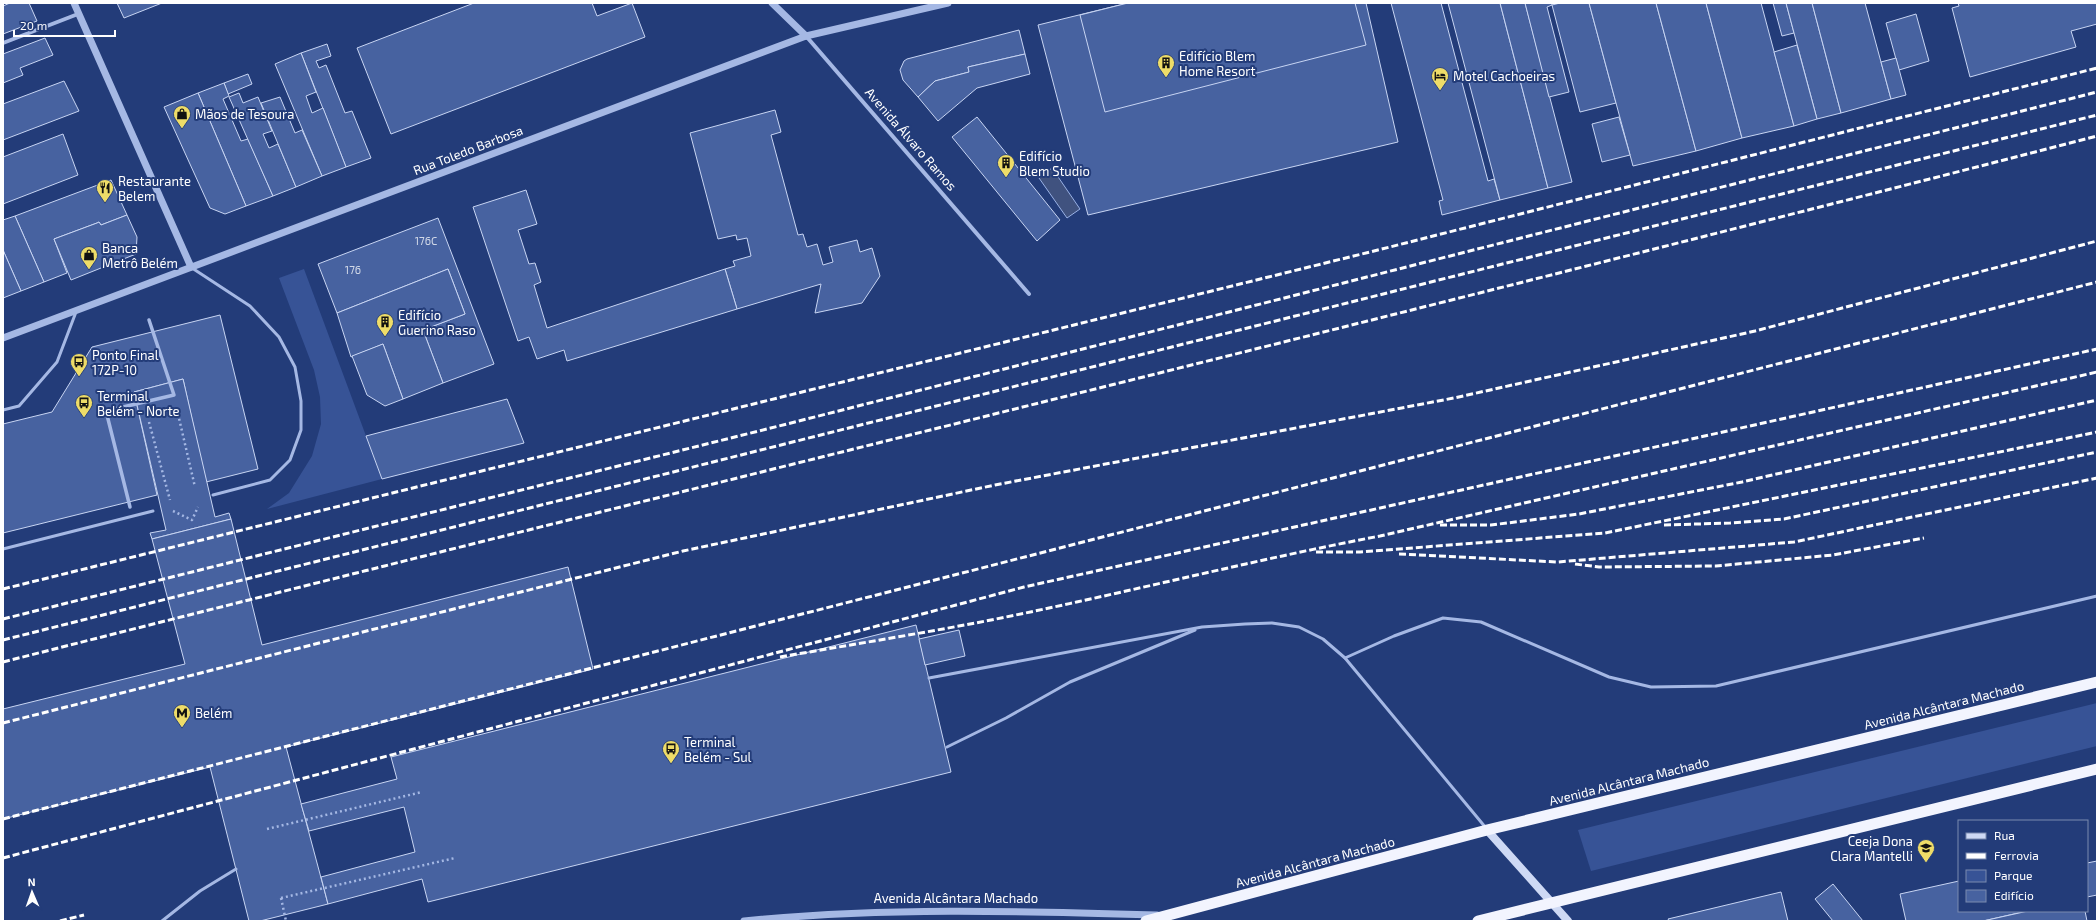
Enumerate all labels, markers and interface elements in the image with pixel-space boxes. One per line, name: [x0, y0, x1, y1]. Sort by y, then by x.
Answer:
scale bar: [14, 12, 115, 38]
text: 20 m: [20, 18, 47, 32]
place label: Edifício Blem Home Resort: [1179, 48, 1255, 79]
building icon: Edifício Blem Home Resort: [1156, 53, 1176, 78]
hotel icon: Motel Cachoeiras: [1430, 66, 1450, 91]
place label: Motel Cachoeiras: [1453, 68, 1555, 84]
street label: Avenida Álvaro Ramos: [862, 84, 961, 194]
shop icon: Mãos de Tesoura: [172, 104, 192, 129]
place label: Mãos de Tesoura: [195, 106, 294, 122]
street label: Rua Toledo Barbosa: [411, 122, 525, 178]
place label: Edifício Blem Studio: [1019, 148, 1090, 179]
building icon: Edifício Blem Studio: [996, 153, 1016, 178]
place label: Restaurante Belem: [118, 173, 191, 204]
restaurant icon: Restaurante Belem: [95, 178, 115, 203]
house number: 176C: [415, 234, 437, 247]
place label: Banca Metrô Belém: [102, 240, 178, 271]
shop icon: Banca Metrô Belém: [79, 245, 99, 270]
house number: 176: [345, 263, 361, 276]
place label: Edifício Guerino Raso: [398, 307, 476, 338]
building icon: Edifício Guerino Raso: [375, 312, 395, 337]
place label: Ponto Final 172P-10: [92, 347, 159, 378]
bus stop icon: Ponto Final 172P-10: [69, 352, 89, 377]
place label: Terminal Belém - Norte: [97, 388, 180, 419]
bus stop icon: Terminal Belém - Norte: [74, 393, 94, 418]
street label: Avenida Alcântara Machado: [1862, 677, 2026, 733]
metro station icon: Belém: [172, 703, 192, 728]
place label: Belém: [195, 705, 232, 721]
place label: Terminal Belém - Sul: [684, 734, 752, 765]
bus stop icon: Terminal Belém - Sul: [661, 739, 681, 764]
street label: Avenida Alcântara Machado: [1547, 753, 1711, 809]
legend: [1958, 820, 2088, 912]
text: Rua: [1994, 828, 2015, 842]
street label: Avenida Alcântara Machado: [1234, 833, 1396, 891]
place label: Ceeja Dona Clara Mantelli: [1830, 833, 1913, 864]
school or university icon: Ceeja Dona Clara Mantelli: [1916, 838, 1936, 863]
text: Ferrovia: [1994, 848, 2039, 862]
text: Parque: [1994, 868, 2032, 882]
north arrow: [12, 872, 52, 912]
text: N: [27, 875, 36, 888]
text: Edifício: [1994, 888, 2034, 902]
street label: Avenida Alcântara Machado: [874, 890, 1038, 906]

